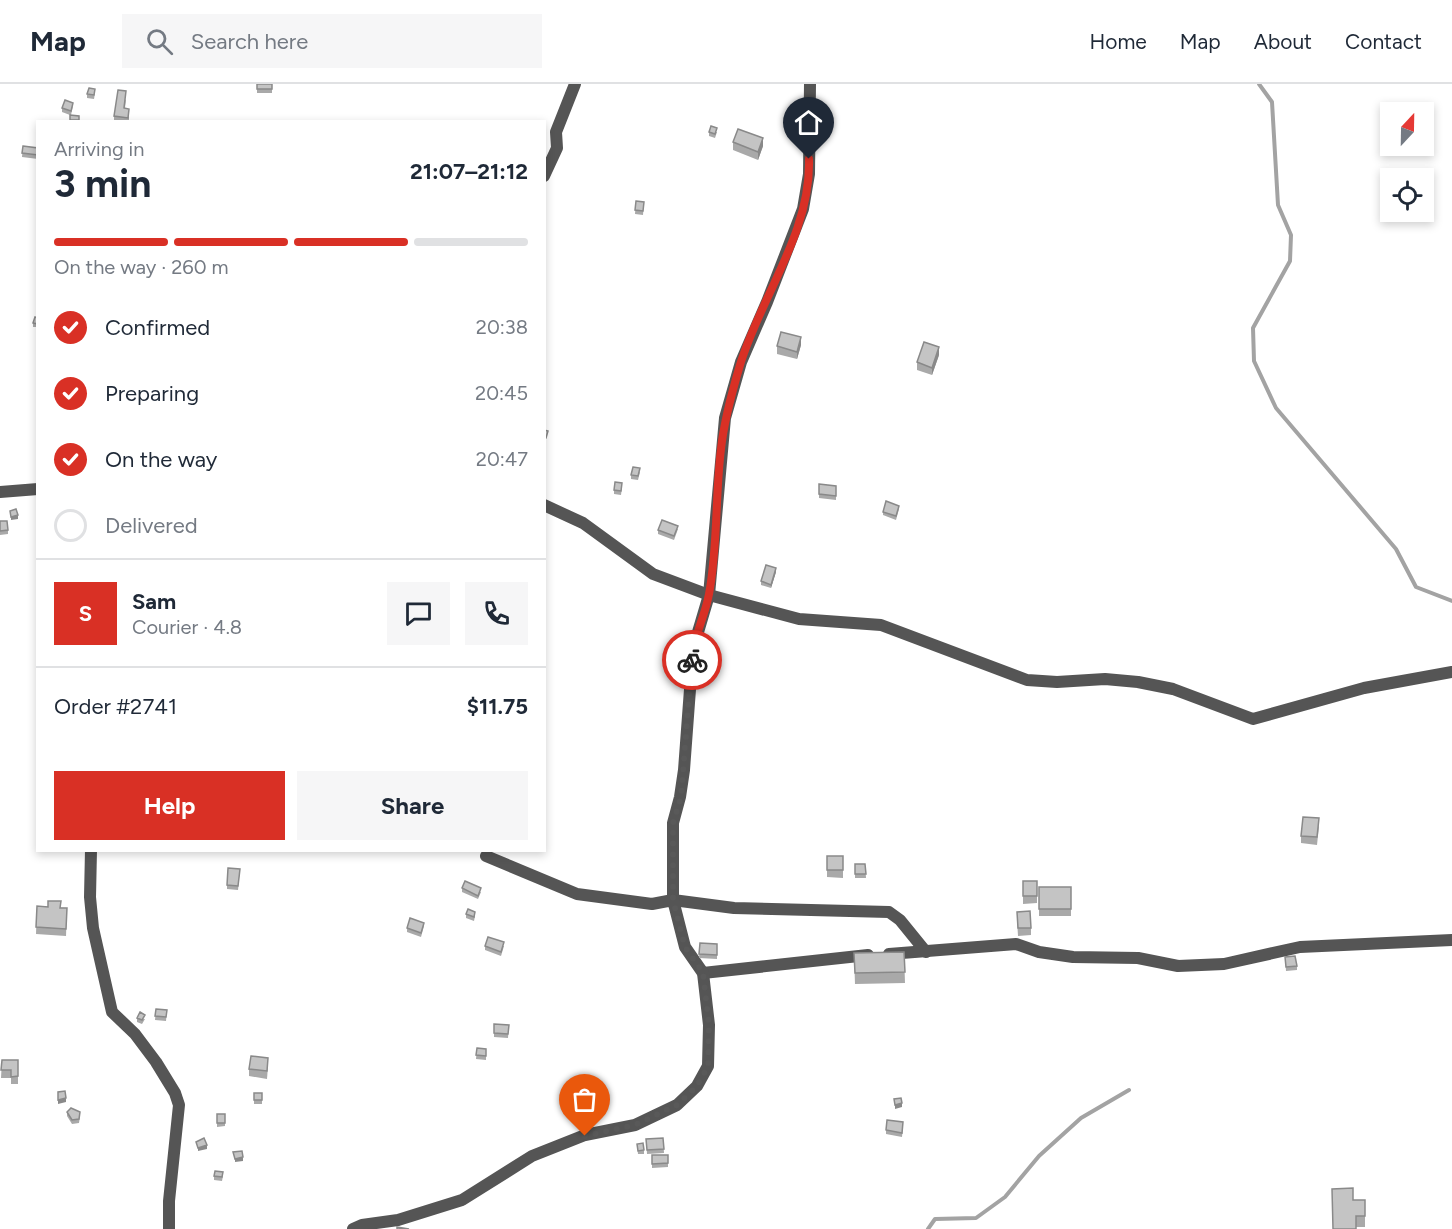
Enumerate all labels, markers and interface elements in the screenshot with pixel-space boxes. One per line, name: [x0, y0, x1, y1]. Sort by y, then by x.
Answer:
search box: [122, 14, 542, 68]
text: Map: [30, 24, 86, 58]
icon: search: [143, 25, 176, 58]
text: Search here: [191, 28, 308, 55]
text: Home: [1090, 29, 1147, 54]
text: Map: [1180, 29, 1221, 54]
text: About: [1254, 29, 1312, 54]
text: Contact: [1345, 29, 1422, 54]
pin: [783, 97, 834, 159]
north arrow: [1380, 102, 1434, 156]
map controls: [1380, 102, 1434, 222]
icon: home: [792, 106, 825, 139]
text: Arriving in: [54, 137, 144, 161]
text: 21:07–21:12: [410, 158, 528, 185]
text: 3 min: [54, 160, 151, 207]
button: locate: [1380, 168, 1434, 222]
text: On the way · 260 m: [54, 255, 228, 279]
icon: check: [54, 311, 87, 344]
text: Confirmed: [105, 314, 210, 341]
text: 20:38: [476, 315, 528, 339]
icon: check: [54, 377, 87, 410]
text: Preparing: [105, 380, 199, 407]
text: 20:45: [475, 381, 528, 405]
icon: check: [54, 443, 87, 476]
text: On the way: [105, 446, 217, 473]
text: 20:47: [476, 447, 528, 471]
text: Delivered: [105, 512, 198, 539]
button: chat: [387, 582, 450, 645]
button: phone: [465, 582, 528, 645]
text: Sam: [132, 588, 176, 615]
text: S: [79, 600, 92, 627]
text: Courier · 4.8: [132, 615, 242, 639]
courier: [662, 630, 722, 690]
icon: bike: [676, 644, 709, 677]
text: Order #2741: [54, 693, 177, 720]
text: $11.75: [467, 693, 528, 720]
button: Help: [54, 771, 285, 840]
button: Share: [297, 771, 528, 840]
pin: [559, 1074, 610, 1136]
icon: bag: [568, 1083, 601, 1116]

